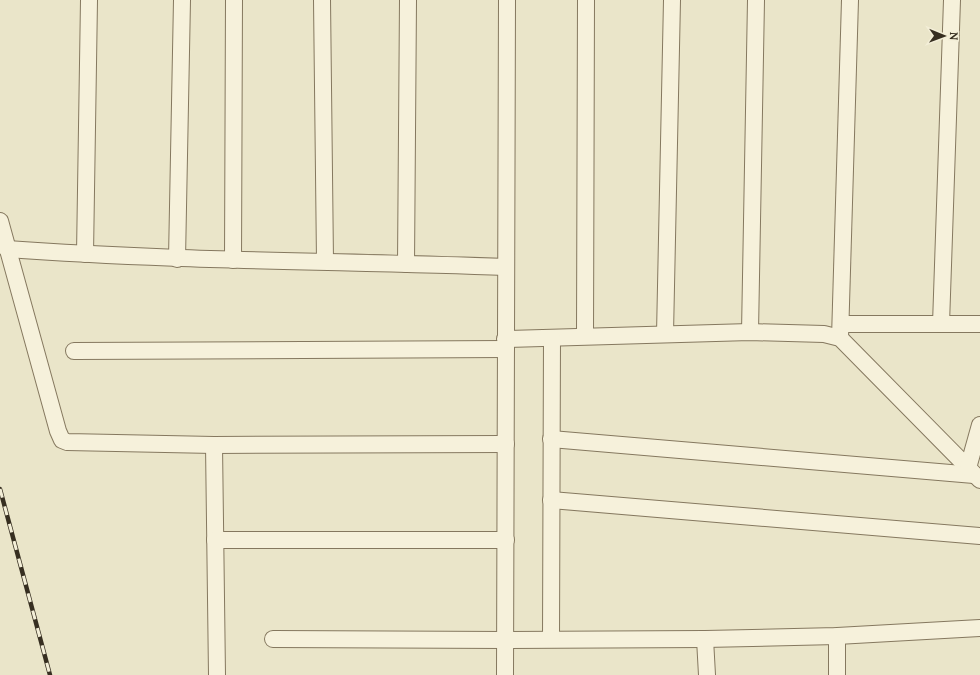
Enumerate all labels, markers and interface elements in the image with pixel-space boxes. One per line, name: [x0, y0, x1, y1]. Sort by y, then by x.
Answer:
north arrow: [924, 16, 964, 56]
text: N: [947, 32, 961, 41]

